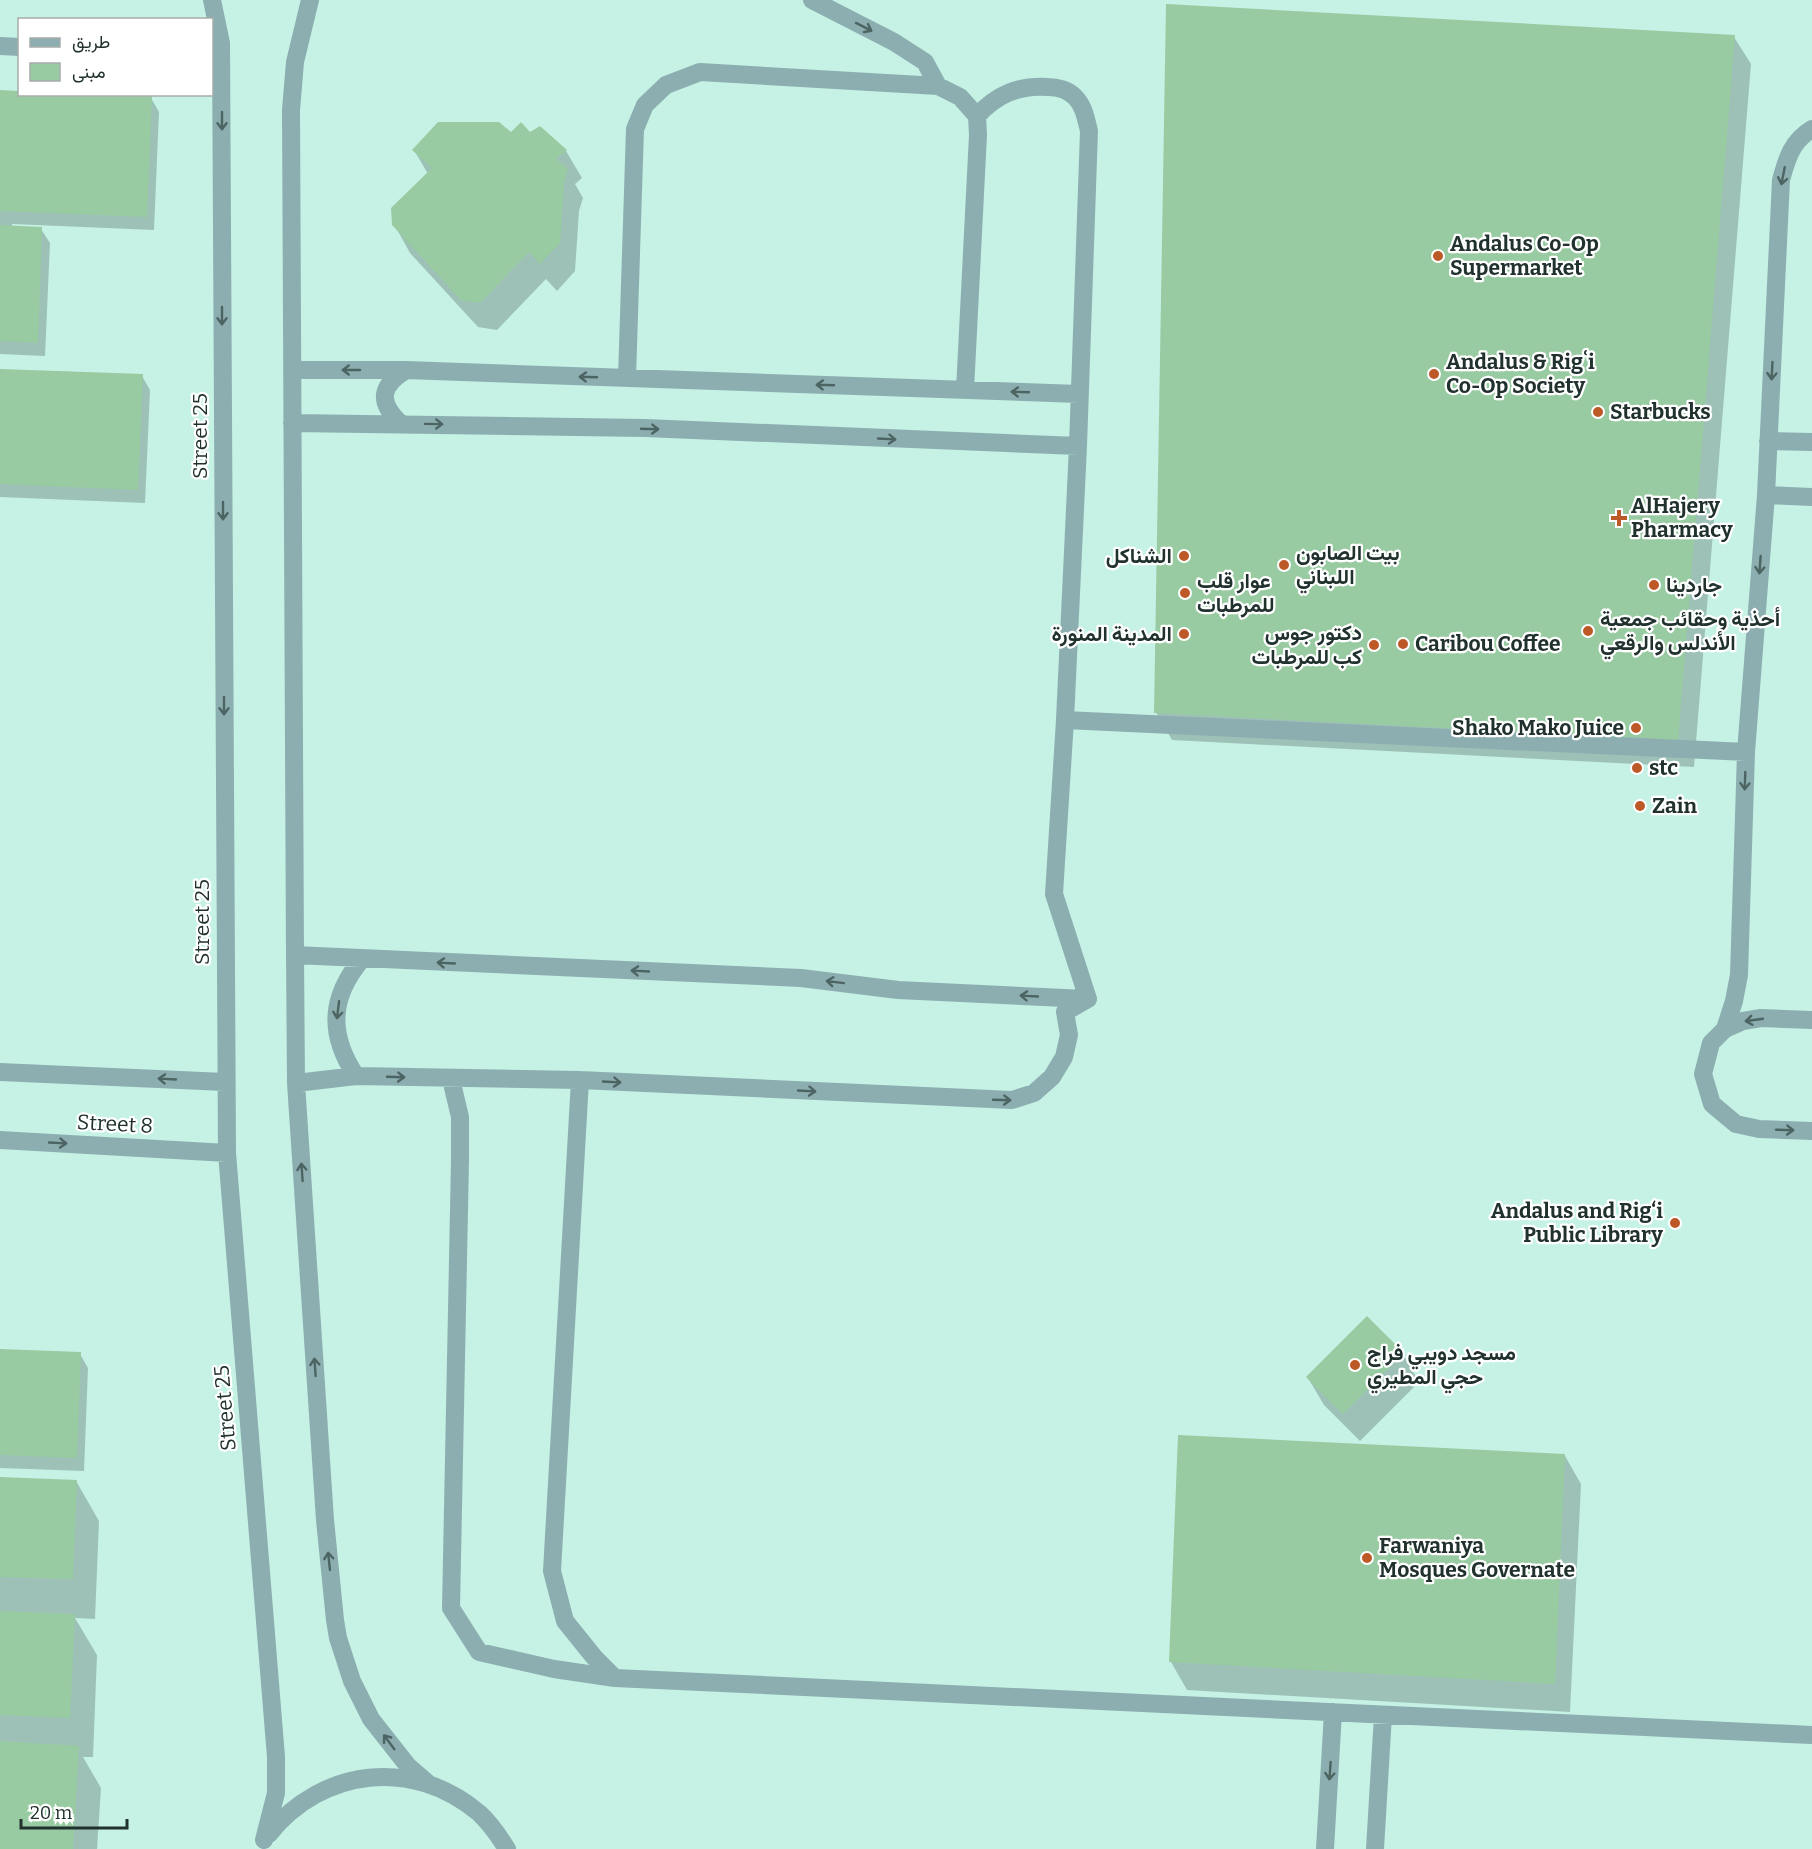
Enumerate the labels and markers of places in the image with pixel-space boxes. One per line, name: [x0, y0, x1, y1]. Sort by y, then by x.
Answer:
place label: Andalus Co-Op Supermarket: [1450, 231, 1599, 281]
marker: Andalus Co-Op Supermarket: [1431, 249, 1445, 263]
place label: Andalus & Rigʿi Co-Op Society: [1446, 349, 1595, 399]
marker: Andalus & Rigʿi Co-Op Society: [1427, 367, 1441, 381]
place label: Starbucks: [1610, 399, 1711, 425]
marker: Starbucks: [1591, 405, 1605, 419]
place label: AlHajery Pharmacy: [1631, 493, 1733, 543]
marker: AlHajery Pharmacy: [1612, 511, 1626, 525]
place label: بيت الصابون اللبناني: [1296, 540, 1400, 594]
place label: الشناكل: [1106, 543, 1172, 569]
marker: الشناكل: [1177, 549, 1191, 563]
marker: بيت الصابون اللبناني: [1277, 558, 1291, 572]
place label: عوار قلب للمرطبات: [1197, 568, 1274, 618]
place label: جاردينا: [1666, 572, 1722, 598]
marker: جاردينا: [1647, 578, 1661, 592]
marker: عوار قلب للمرطبات: [1178, 586, 1192, 600]
place label: أحذية وحقائب جمعية الأندلس والرقعي: [1600, 606, 1780, 660]
place label: دكتور جوس كب للمرطبات: [1252, 620, 1362, 670]
place label: المدينة المنورة: [1052, 621, 1172, 647]
marker: أحذية وحقائب جمعية الأندلس والرقعي: [1581, 624, 1595, 638]
marker: المدينة المنورة: [1177, 627, 1191, 641]
place label: Caribou Coffee: [1415, 631, 1561, 657]
marker: Caribou Coffee: [1396, 637, 1410, 651]
marker: دكتور جوس كب للمرطبات: [1367, 638, 1381, 652]
place label: Shako Mako Juice: [1452, 715, 1624, 741]
marker: Shako Mako Juice: [1629, 721, 1643, 735]
place label: stc: [1649, 755, 1678, 781]
marker: stc: [1630, 761, 1644, 775]
place label: Zain: [1652, 793, 1698, 819]
marker: Zain: [1633, 799, 1647, 813]
place label: Andalus and Rig‘i Public Library: [1491, 1198, 1663, 1248]
marker: Andalus and Rig‘i Public Library: [1668, 1216, 1682, 1230]
place label: مسجد دويبي فراج حجي المطيري: [1367, 1340, 1516, 1394]
marker: مسجد دويبي فراج حجي المطيري: [1348, 1358, 1362, 1372]
place label: Farwaniya Mosques Governate: [1379, 1533, 1575, 1583]
marker: Farwaniya Mosques Governate: [1360, 1551, 1374, 1565]

